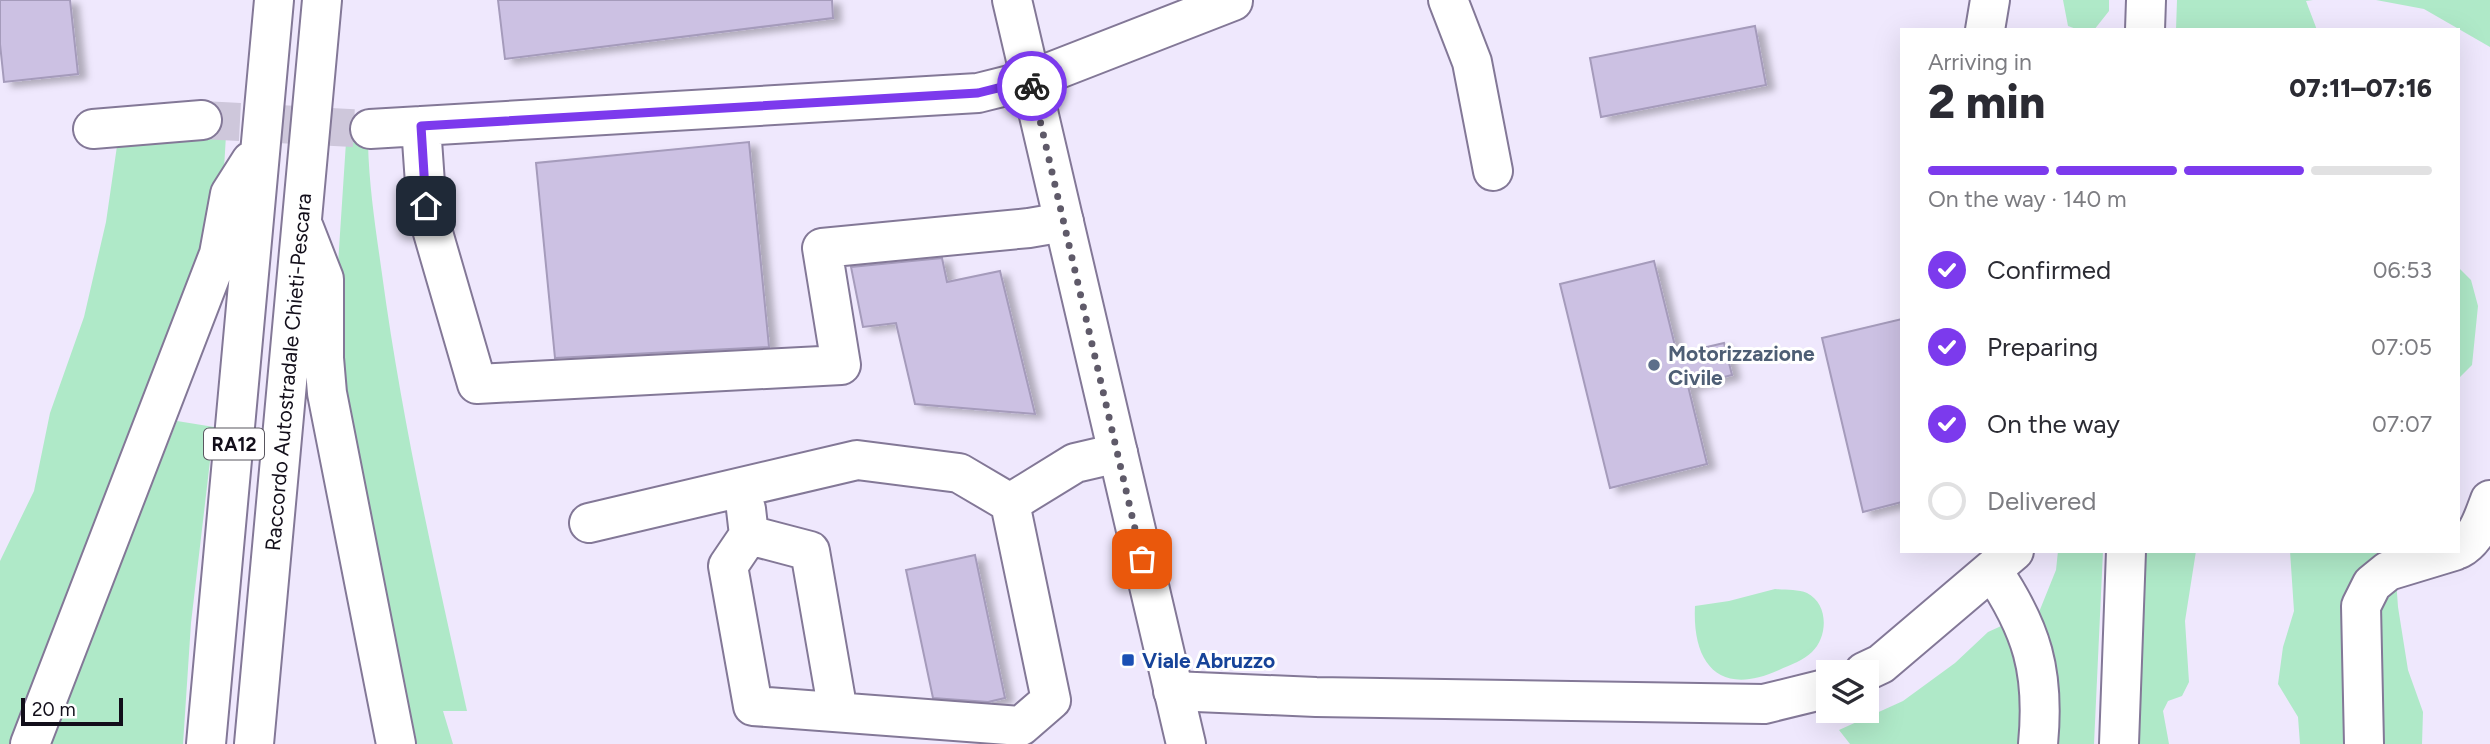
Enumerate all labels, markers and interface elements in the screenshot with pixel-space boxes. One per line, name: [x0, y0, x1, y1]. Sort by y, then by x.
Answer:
text: Arriving in: [1928, 48, 2032, 76]
courier: [997, 51, 1067, 121]
icon: bike: [1013, 67, 1051, 105]
text: 07:11–07:16: [2289, 72, 2432, 104]
text: 2 min: [1928, 74, 2045, 130]
pin: [396, 176, 456, 236]
text: On the way · 140 m: [1928, 185, 2127, 213]
icon: home: [407, 187, 445, 225]
street label: Raccordo Autostradale Chieti-Pescara: [260, 192, 316, 552]
icon: check: [1928, 251, 1966, 289]
text: Confirmed: [1987, 254, 2111, 286]
text: 06:53: [2373, 256, 2432, 284]
icon: check: [1928, 328, 1966, 366]
text: Preparing: [1987, 331, 2098, 363]
text: 07:05: [2371, 333, 2432, 361]
place label: Motorizzazione Civile: [1668, 341, 1815, 390]
marker: Motorizzazione Civile: [1646, 357, 1662, 373]
icon: check: [1928, 405, 1966, 443]
text: On the way: [1987, 408, 2120, 440]
text: 07:07: [2372, 410, 2432, 438]
road number: RA12: [204, 428, 264, 460]
text: Delivered: [1987, 485, 2096, 517]
pin: [1112, 529, 1172, 589]
icon: bag: [1123, 540, 1161, 578]
place label: Viale Abruzzo: [1142, 648, 1275, 673]
marker: Viale Abruzzo: [1120, 652, 1136, 668]
map controls: [1816, 660, 1879, 723]
button: layers: [1816, 660, 1879, 723]
scale bar: [21, 695, 122, 727]
text: 20 m: [32, 698, 76, 721]

